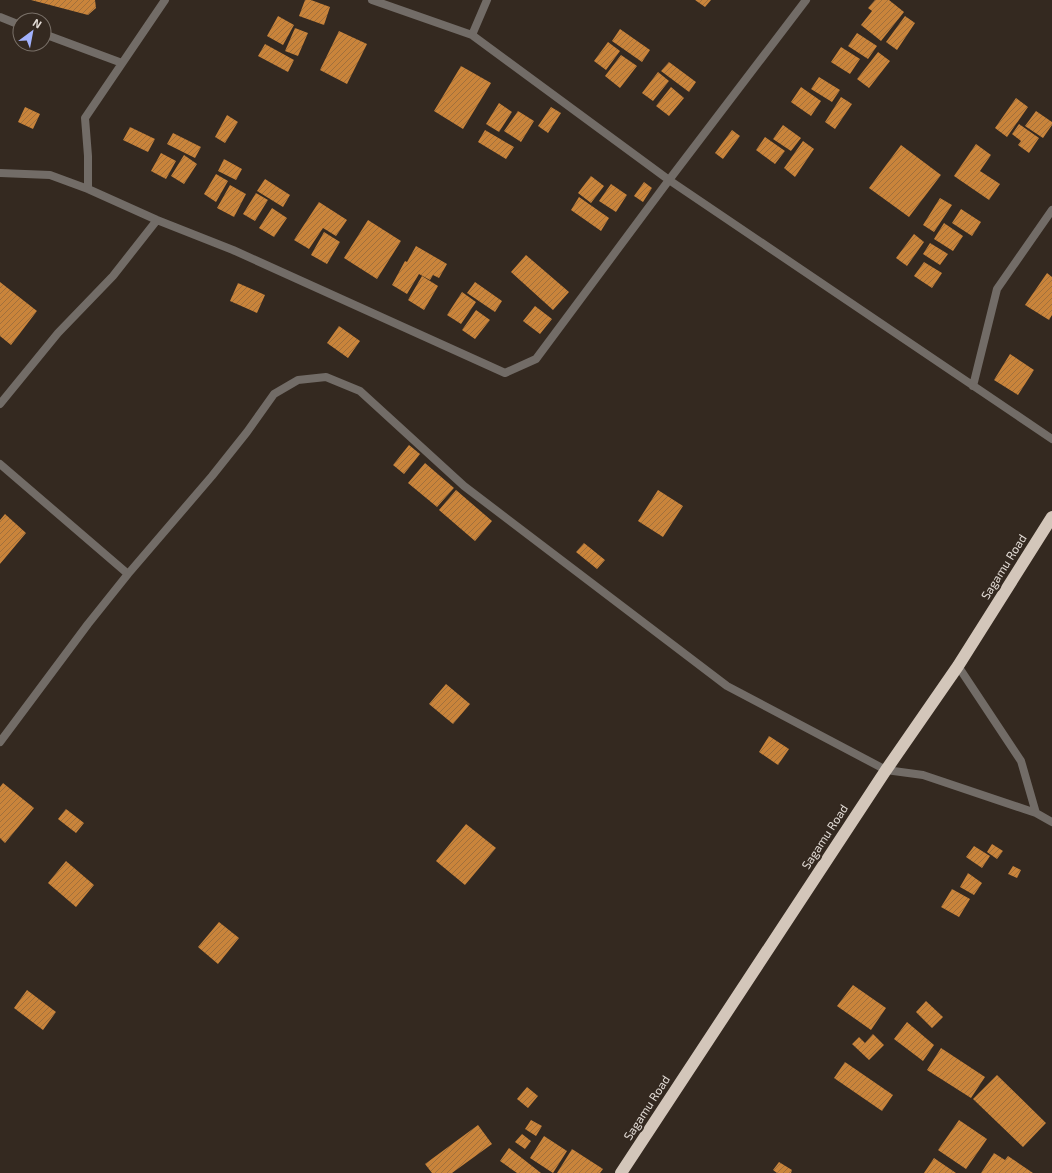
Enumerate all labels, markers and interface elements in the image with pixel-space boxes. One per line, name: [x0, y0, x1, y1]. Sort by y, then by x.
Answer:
north arrow: [12, 12, 52, 52]
text: N: [31, 15, 44, 31]
street label: Sagamu Road: [978, 531, 1029, 602]
street label: Sagamu Road: [798, 802, 850, 871]
street label: Sagamu Road: [620, 1073, 672, 1142]

